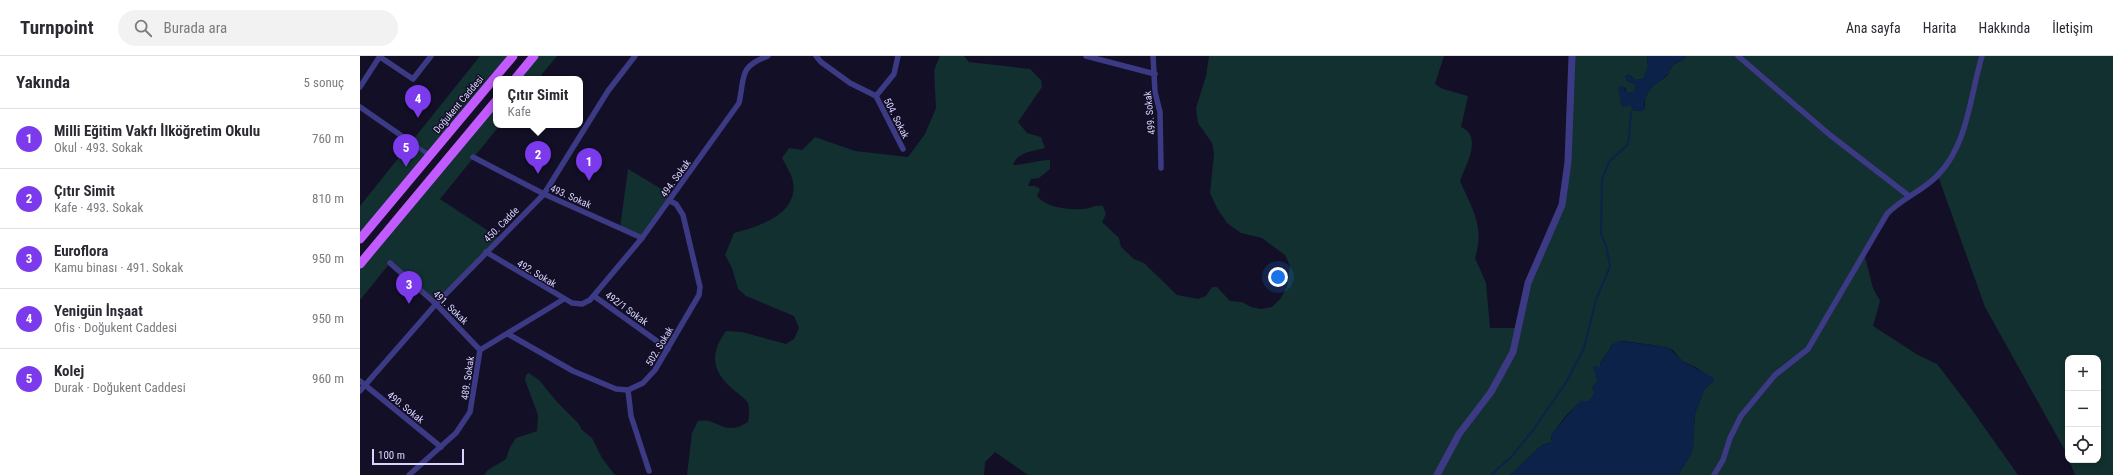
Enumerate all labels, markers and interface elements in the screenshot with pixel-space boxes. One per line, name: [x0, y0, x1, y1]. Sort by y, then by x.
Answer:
search box: [118, 10, 398, 46]
text: Turnpoint: [20, 16, 94, 39]
icon: search: [132, 17, 154, 39]
text: Burada ara: [164, 19, 227, 37]
text: Ana sayfa: [1846, 20, 1901, 36]
text: Harita: [1923, 20, 1956, 36]
text: Hakkında: [1978, 20, 2030, 36]
text: İletişim: [2052, 20, 2093, 36]
text: Yakında: [16, 72, 70, 92]
street label: Doğukent Caddesi: [431, 73, 486, 135]
text: 5 sonuç: [304, 75, 344, 90]
popup: [493, 76, 583, 128]
pin: 4: [405, 85, 431, 118]
text: Çıtır Simit: [508, 86, 568, 104]
street label: 499. Sokak: [1142, 90, 1157, 135]
street label: 504. Sokak: [882, 96, 912, 141]
text: Kafe: [508, 104, 531, 119]
text: Milli Eğitim Vakfı İlköğretim Okulu: [54, 122, 260, 140]
text: 1: [26, 131, 32, 146]
text: 760 m: [312, 131, 344, 146]
pin: 5: [393, 134, 419, 167]
text: Okul · 493. Sokak: [54, 140, 143, 155]
pin: 2: [525, 141, 551, 174]
pin: 1: [576, 148, 602, 181]
street label: 494. Sokak: [658, 157, 693, 199]
text: Çıtır Simit: [54, 182, 115, 200]
street label: 493. Sokak: [549, 183, 593, 211]
text: 2: [26, 191, 32, 206]
text: 810 m: [312, 191, 344, 206]
text: Kafe · 493. Sokak: [54, 200, 143, 215]
street label: 450. Cadde: [482, 204, 521, 244]
text: Euroflora: [54, 242, 108, 260]
text: 3: [26, 251, 32, 266]
text: 950 m: [312, 251, 344, 266]
street label: 492. Sokak: [515, 257, 559, 290]
text: Kamu binası · 491. Sokak: [54, 260, 183, 275]
your location: [1268, 267, 1288, 287]
pin: 3: [396, 271, 422, 304]
street label: 491. Sokak: [431, 288, 471, 327]
street label: 492/1 Sokak: [603, 289, 650, 328]
text: Yenigün İnşaat: [54, 302, 143, 320]
text: 4: [26, 311, 32, 326]
text: 950 m: [312, 311, 344, 326]
text: Ofis · Doğukent Caddesi: [54, 320, 177, 335]
street label: 502. Sokak: [643, 324, 676, 368]
street label: 489. Sokak: [459, 355, 476, 400]
map controls: [2065, 355, 2101, 463]
button: +: [2065, 355, 2101, 391]
text: Kolej: [54, 362, 84, 380]
text: 5: [26, 371, 32, 386]
text: 960 m: [312, 371, 344, 386]
text: Durak · Doğukent Caddesi: [54, 380, 186, 395]
street label: 490. Sokak: [385, 389, 427, 426]
button: −: [2065, 391, 2101, 427]
button: locate: [2065, 427, 2101, 463]
scale bar: [372, 447, 464, 466]
text: 100 m: [378, 449, 405, 462]

